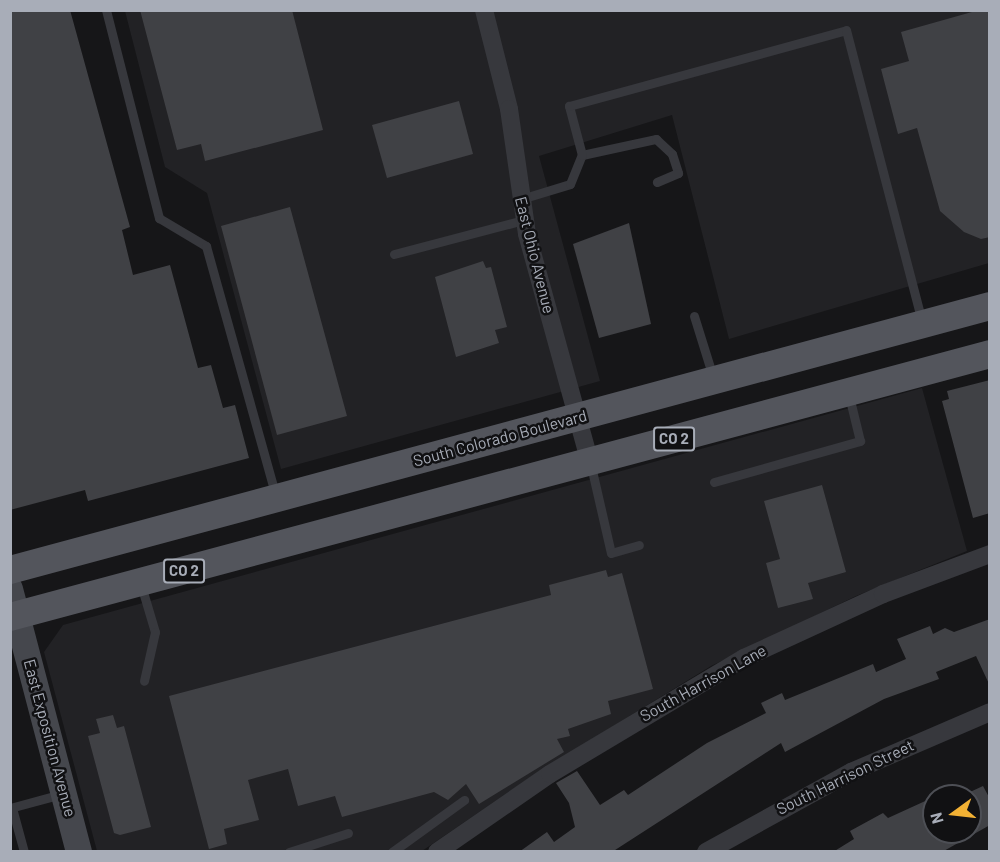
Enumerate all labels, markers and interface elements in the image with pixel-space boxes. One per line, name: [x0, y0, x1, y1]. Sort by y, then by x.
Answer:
street label: East Ohio Avenue: [511, 194, 559, 316]
street label: South Colorado Boulevard: [411, 406, 589, 470]
road number: CO 2: [653, 427, 695, 451]
road number: CO 2: [163, 559, 205, 583]
street label: South Harrison Lane: [637, 640, 769, 726]
street label: East Exposition Avenue: [20, 657, 80, 819]
street label: South Harrison Street: [773, 735, 917, 819]
north arrow: [922, 784, 982, 844]
text: N: [926, 811, 947, 826]

